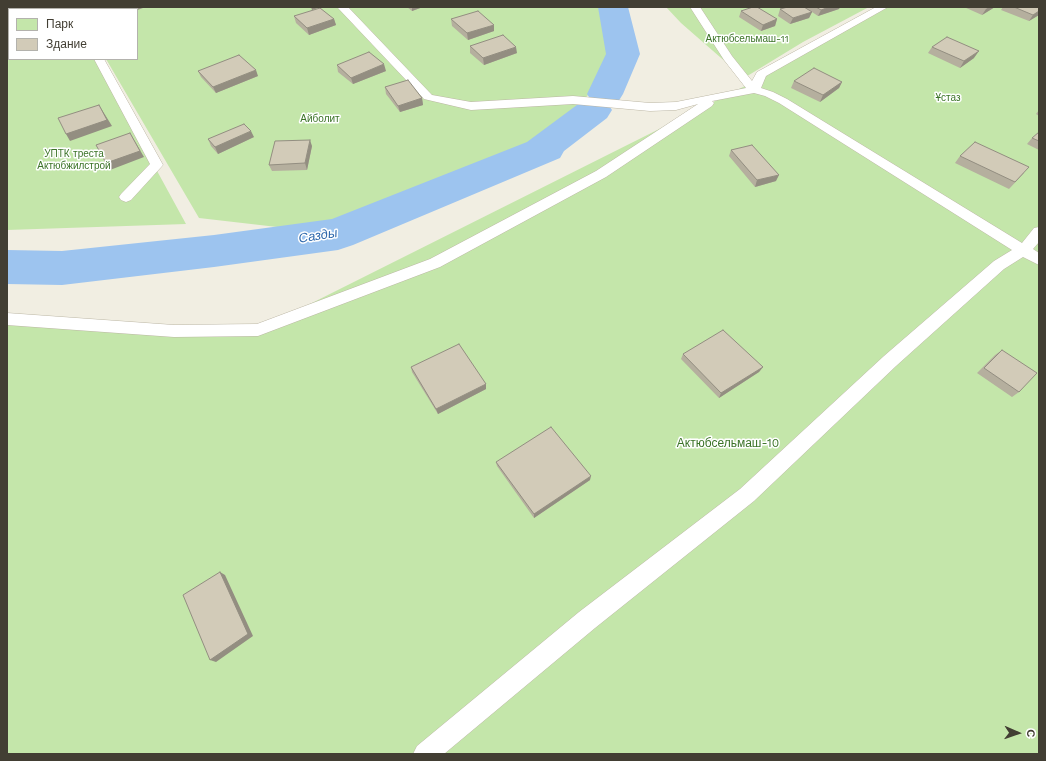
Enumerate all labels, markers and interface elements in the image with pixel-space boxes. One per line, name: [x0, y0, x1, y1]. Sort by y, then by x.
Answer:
legend: [8, 8, 138, 60]
text: Парк: [46, 17, 73, 31]
park label: Актюбсельмаш-11: [705, 33, 789, 45]
text: Здание: [46, 37, 87, 51]
park label: Ұстаз: [935, 92, 961, 104]
park label: Айболит: [300, 113, 340, 125]
park label: УПТК треста Актюбжилстрой: [37, 148, 111, 172]
water label: Сазды: [297, 225, 339, 247]
park label: Актюбсельмаш-10: [677, 436, 779, 450]
north arrow: [998, 713, 1038, 753]
text: С: [1024, 729, 1037, 738]

